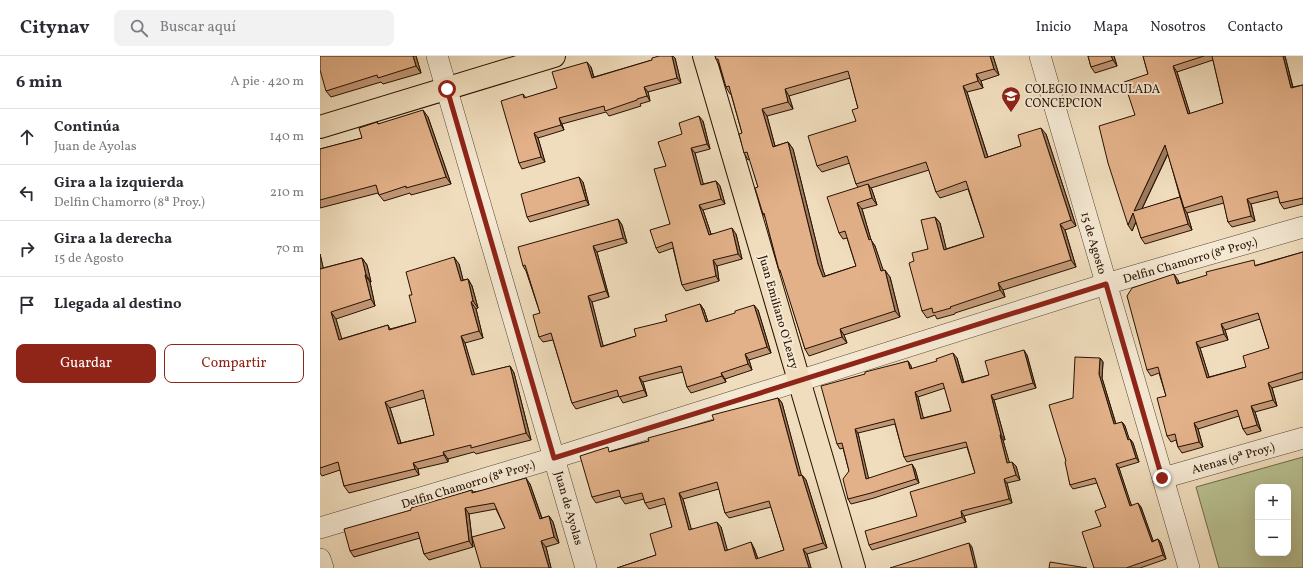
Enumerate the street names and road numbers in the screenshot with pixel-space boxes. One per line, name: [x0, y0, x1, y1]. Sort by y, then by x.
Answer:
street label: 15 de Agosto: [1076, 210, 1110, 276]
street label: Delfin Chamorro (8ª Proy.): [1121, 234, 1260, 288]
street label: Juan Emiliano O'Leary: [754, 254, 802, 372]
street label: Atenas (9ª Proy.): [1190, 439, 1277, 479]
street label: Delfin Chamorro (8ª Proy.): [399, 457, 538, 513]
street label: Juan de Ayolas: [550, 469, 586, 547]

